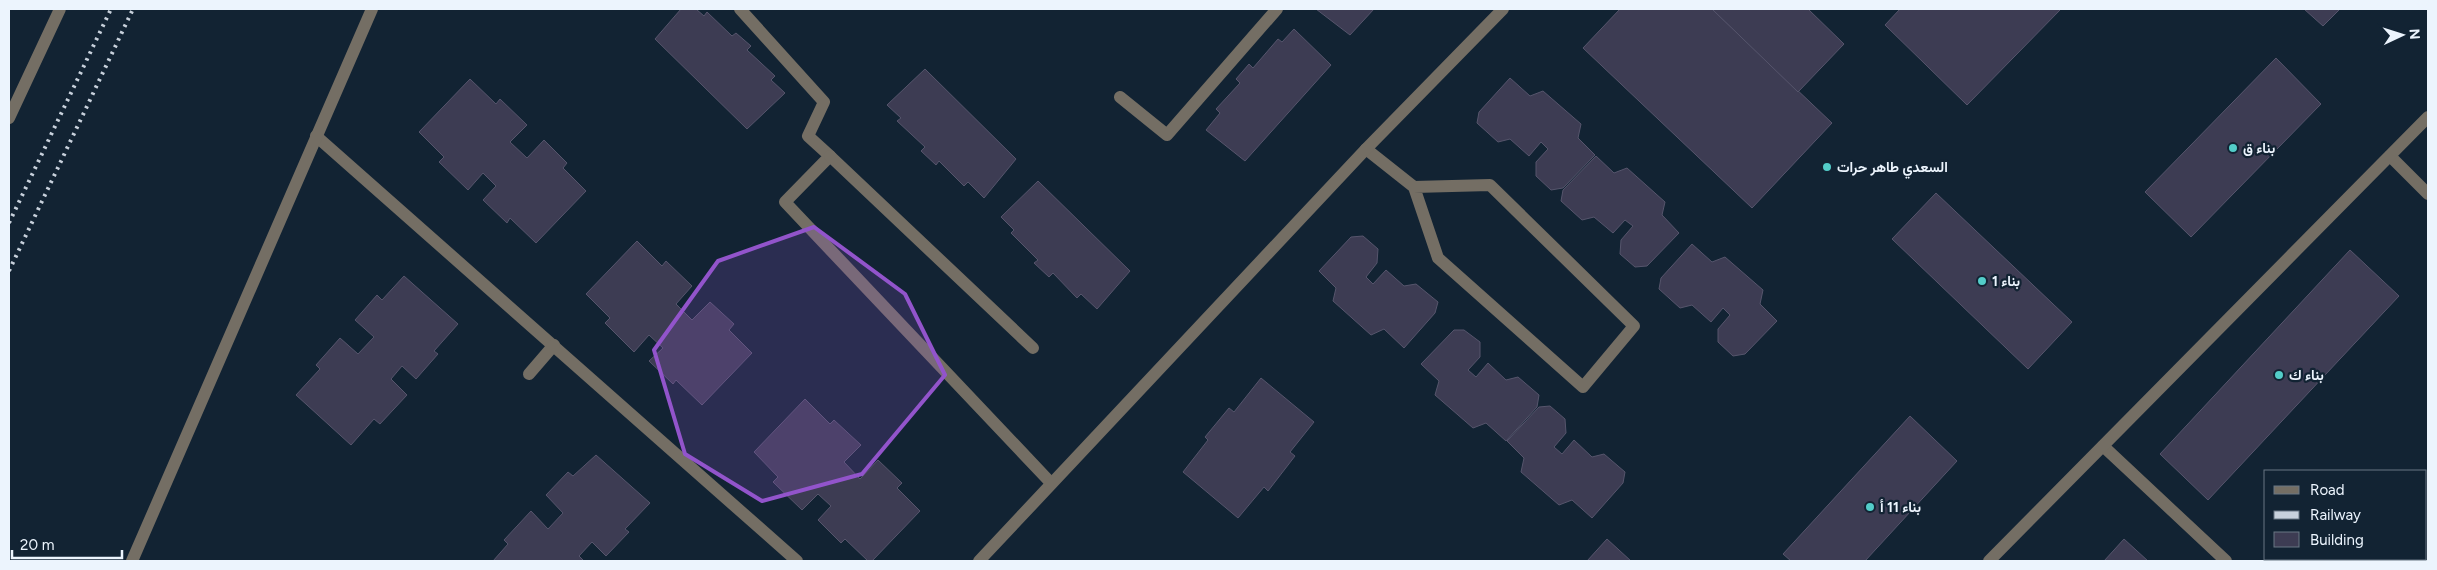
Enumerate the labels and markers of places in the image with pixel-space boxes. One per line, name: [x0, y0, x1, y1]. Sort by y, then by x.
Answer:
place label: بناء ق: [2243, 140, 2275, 157]
marker: بناء ق: [2227, 142, 2239, 154]
place label: السعدي طاهر حرات: [1837, 159, 1948, 179]
marker: السعدي طاهر حرات: [1821, 161, 1833, 173]
place label: بناء 1: [1992, 273, 2020, 290]
marker: بناء 1: [1976, 275, 1988, 287]
place label: بناء ك: [2289, 367, 2324, 384]
marker: بناء ك: [2273, 369, 2285, 381]
place label: بناء 11 أ: [1880, 499, 1921, 516]
marker: بناء 11 أ: [1864, 501, 1876, 513]

